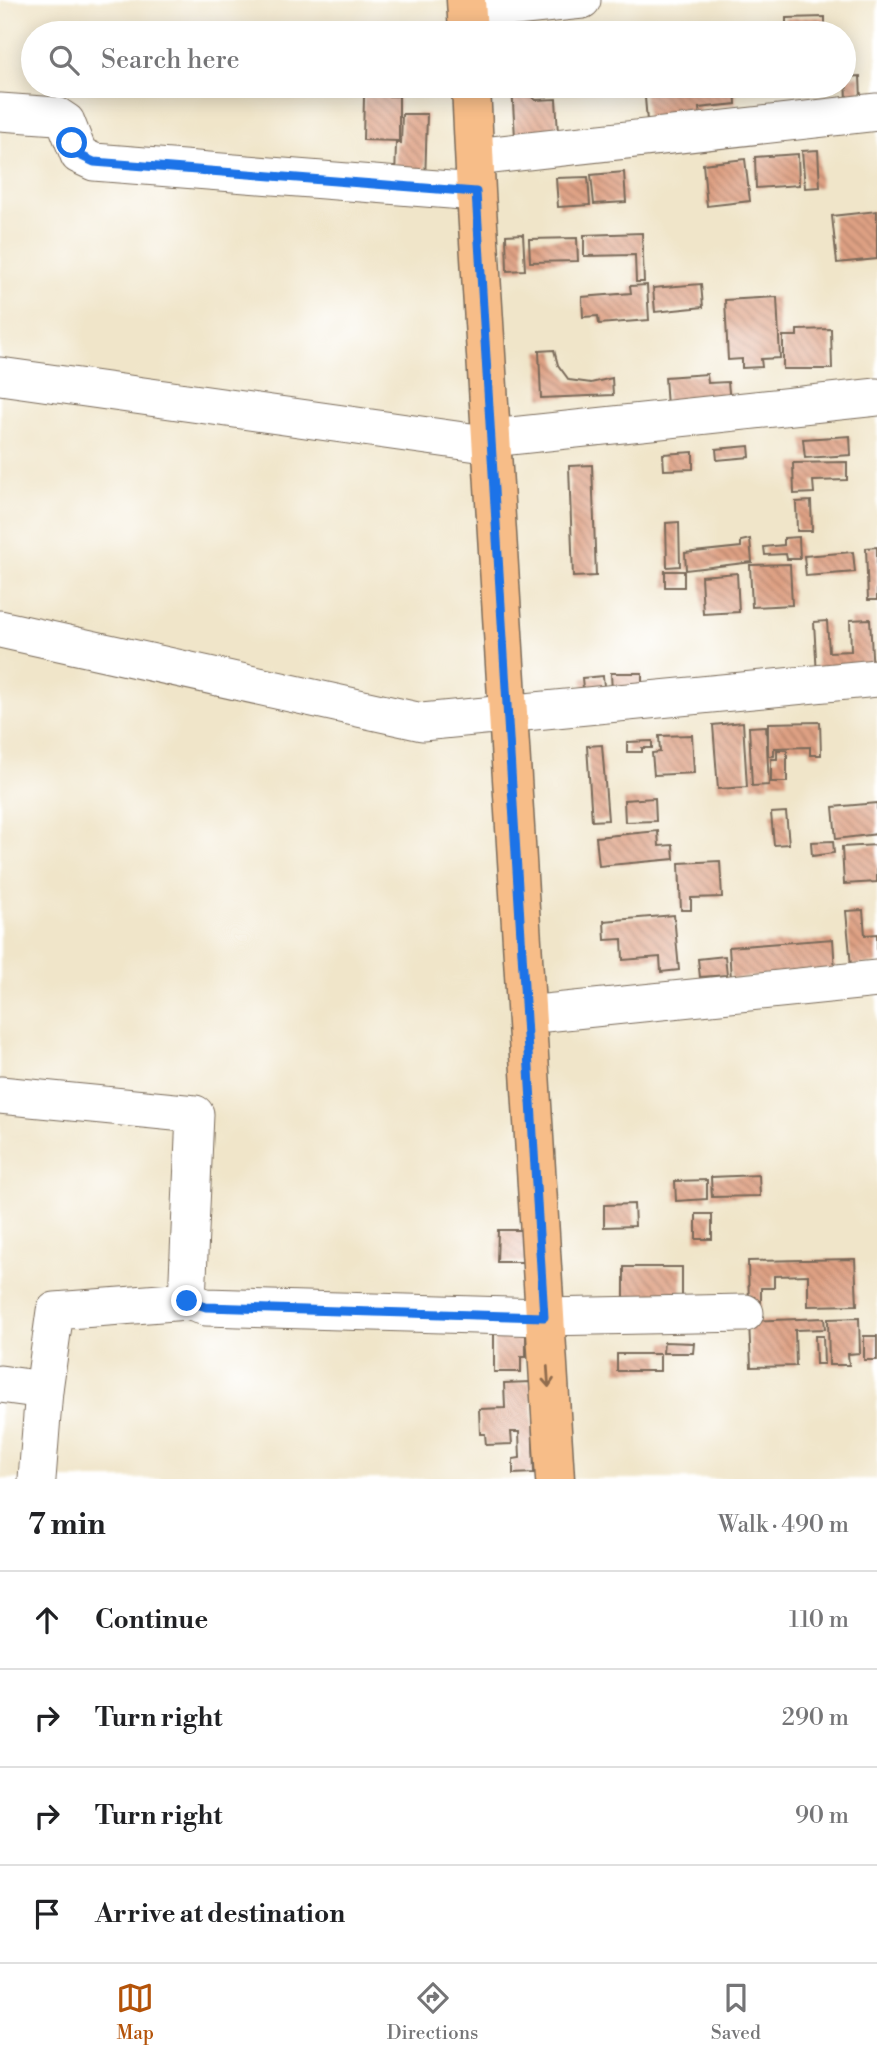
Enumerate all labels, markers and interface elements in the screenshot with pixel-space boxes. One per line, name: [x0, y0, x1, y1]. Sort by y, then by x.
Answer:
search box: [21, 21, 856, 98]
icon: search: [45, 41, 83, 79]
text: Search here: [101, 44, 240, 76]
route start: [56, 127, 87, 158]
route end: [171, 1285, 202, 1316]
one-way arrow: [542, 1365, 555, 1387]
text: 7 min: [28, 1506, 106, 1544]
text: Walk · 490 m: [718, 1511, 849, 1539]
icon: ahead: [28, 1601, 66, 1639]
text: Continue: [95, 1604, 208, 1636]
text: 110 m: [789, 1606, 849, 1634]
icon: right: [28, 1699, 66, 1737]
text: Turn right: [95, 1702, 223, 1734]
text: 290 m: [782, 1704, 849, 1732]
icon: right: [28, 1797, 66, 1835]
text: Turn right: [95, 1800, 223, 1832]
text: 90 m: [795, 1802, 849, 1830]
icon: arrive: [28, 1895, 66, 1933]
text: Arrive at destination: [95, 1898, 345, 1930]
tab: Map: [116, 1979, 154, 2045]
tab: Directions: [387, 1979, 478, 2045]
tab: Saved: [711, 1979, 761, 2045]

